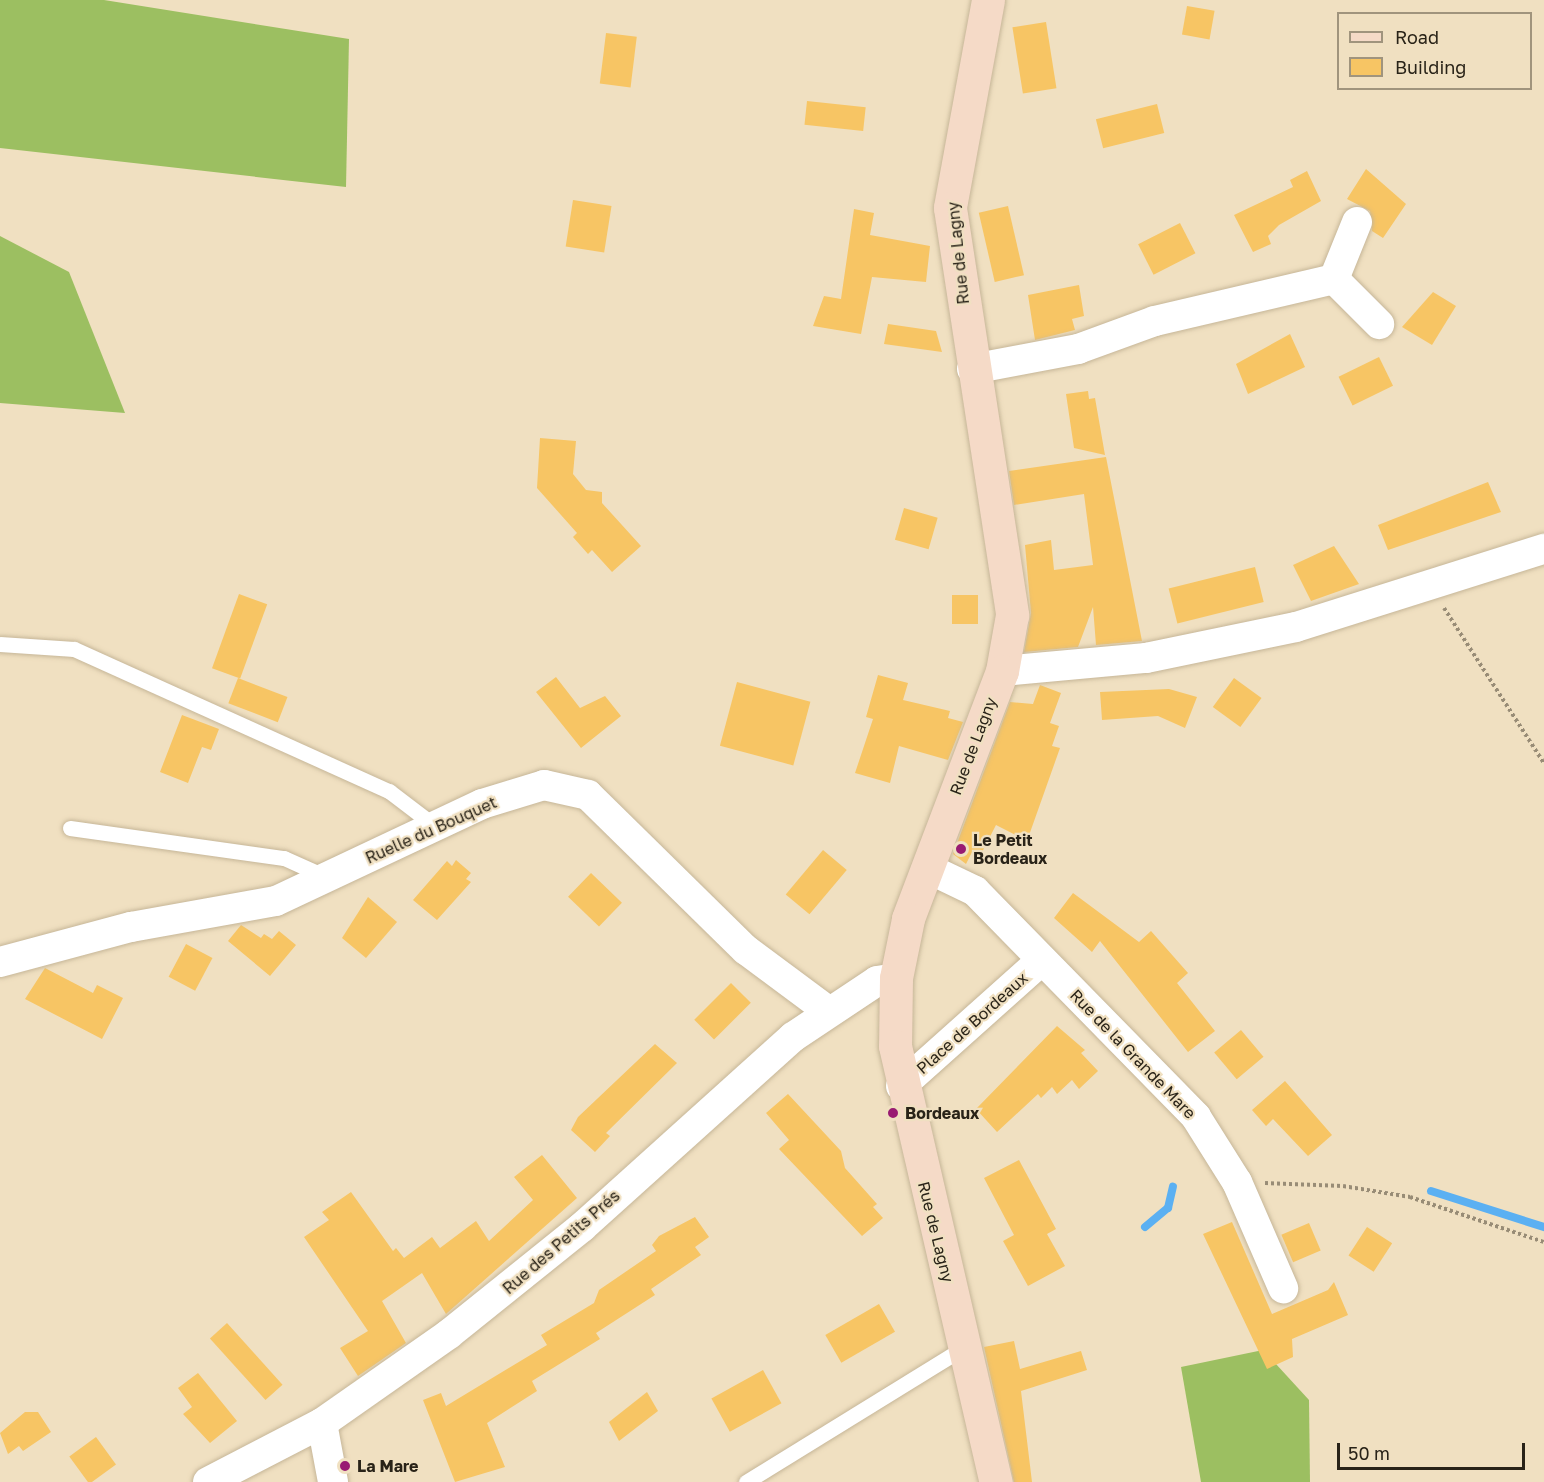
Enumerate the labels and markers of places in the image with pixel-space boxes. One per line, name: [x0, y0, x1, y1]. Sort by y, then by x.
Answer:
place label: Le Petit Bordeaux: [973, 830, 1047, 868]
marker: Le Petit Bordeaux: [954, 842, 968, 856]
place label: Bordeaux: [905, 1103, 979, 1123]
marker: Bordeaux: [886, 1106, 900, 1120]
place label: La Mare: [357, 1456, 419, 1476]
marker: La Mare: [338, 1459, 352, 1473]

